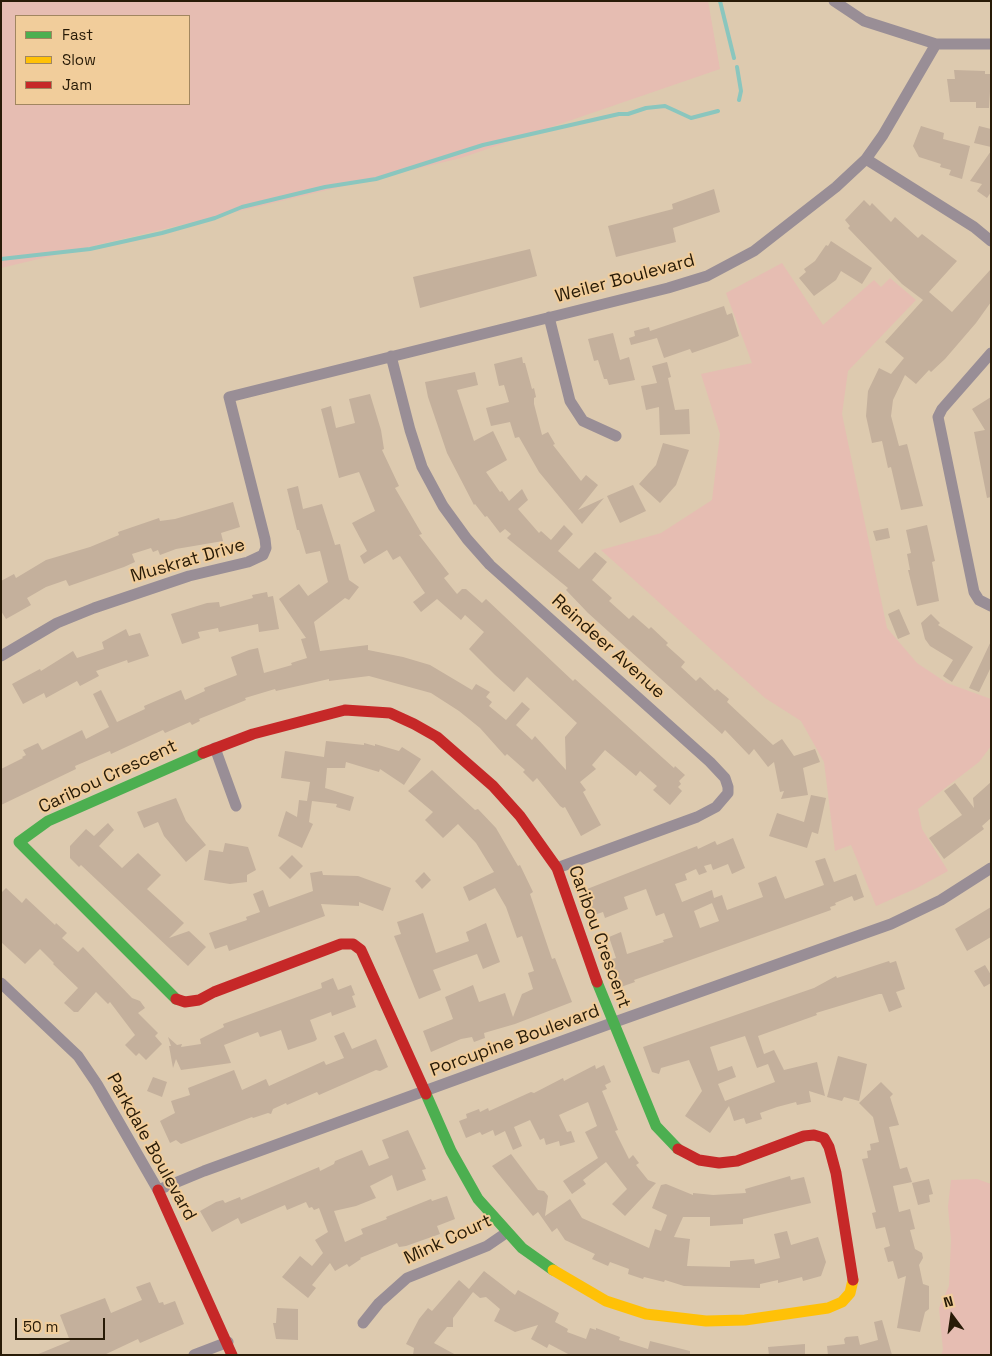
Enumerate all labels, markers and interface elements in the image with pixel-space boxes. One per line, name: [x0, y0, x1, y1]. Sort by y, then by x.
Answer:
legend: [15, 15, 190, 105]
text: Fast: [62, 25, 93, 44]
text: Slow: [62, 50, 96, 69]
text: Jam: [62, 75, 92, 94]
street label: Weiler Boulevard: [553, 250, 697, 308]
street label: Muskrat Drive: [128, 534, 248, 588]
street label: Reindeer Avenue: [547, 590, 669, 704]
street label: Caribou Crescent: [35, 735, 181, 819]
street label: Caribou Crescent: [563, 863, 635, 1011]
street label: Porcupine Boulevard: [427, 1000, 603, 1082]
street label: Parkdale Boulevard: [102, 1070, 200, 1224]
street label: Mink Court: [401, 1210, 495, 1270]
north arrow: [927, 1291, 977, 1341]
text: N: [942, 1292, 955, 1311]
scale bar: [18, 1308, 108, 1340]
text: 50 m: [23, 1317, 58, 1336]

